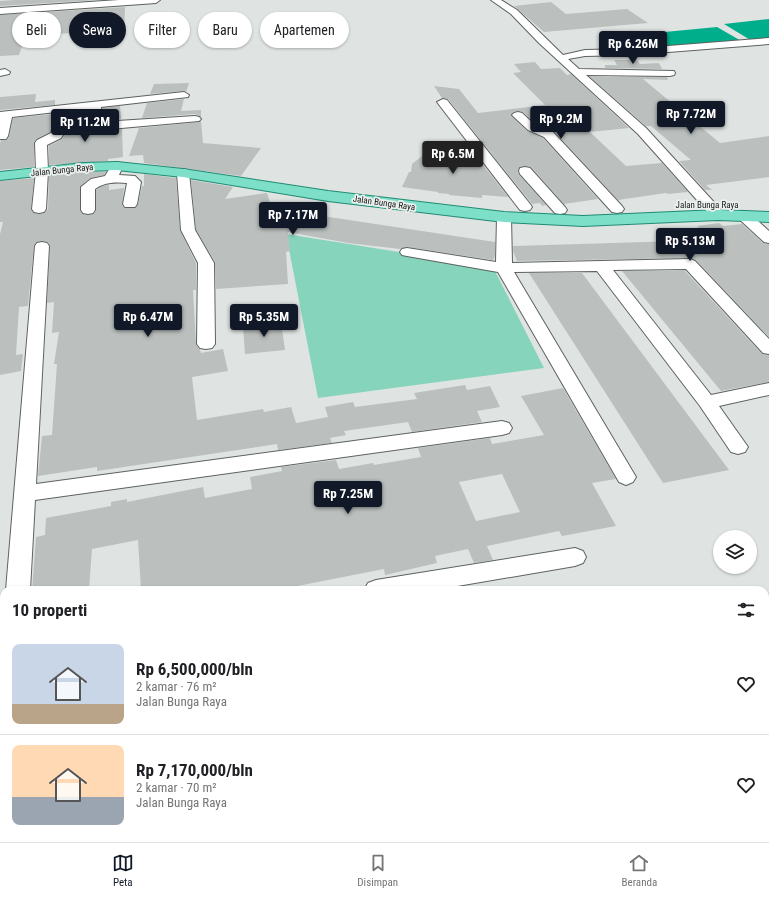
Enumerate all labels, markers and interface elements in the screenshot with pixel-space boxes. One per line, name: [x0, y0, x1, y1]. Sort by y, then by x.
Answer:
chip: Beli: [12, 12, 61, 48]
chip: Sewa: [69, 12, 126, 48]
chip: Filter: [134, 12, 190, 48]
chip: Baru: [198, 12, 252, 48]
chip: Apartemen: [260, 12, 349, 48]
pin: Rp 6.26M: [592, 31, 674, 65]
text: Rp 6.26M: [608, 36, 658, 51]
pin: Rp 7.72M: [650, 101, 732, 135]
pin: Rp 9.2M: [524, 106, 598, 140]
text: Rp 7.72M: [666, 106, 716, 121]
pin: Rp 11.2M: [44, 109, 126, 143]
text: Rp 9.2M: [539, 111, 583, 126]
text: Rp 11.2M: [60, 114, 110, 129]
pin: Rp 6.5M: [416, 141, 490, 175]
text: Rp 6.5M: [431, 146, 475, 161]
street label: Jalan Bunga Raya: [30, 162, 94, 178]
street label: Jalan Bunga Raya: [352, 194, 416, 212]
street label: Jalan Bunga Raya: [676, 200, 738, 210]
pin: Rp 7.17M: [252, 202, 334, 236]
text: Rp 7.17M: [268, 207, 318, 222]
pin: Rp 5.13M: [649, 228, 731, 262]
text: Rp 5.13M: [665, 233, 715, 248]
pin: Rp 6.47M: [107, 304, 189, 338]
pin: Rp 5.35M: [223, 304, 305, 338]
text: Rp 6.47M: [123, 309, 173, 324]
text: Rp 5.35M: [239, 309, 289, 324]
pin: Rp 7.25M: [307, 481, 389, 515]
text: Rp 7.25M: [323, 486, 373, 501]
map controls: [713, 530, 757, 574]
button: layers: [713, 530, 757, 574]
icon: filters: [735, 599, 757, 621]
text: 10 properti: [12, 600, 87, 620]
text: Rp 6,500,000/bln: [136, 659, 253, 679]
icon: home: [44, 660, 92, 708]
icon: heart: [735, 673, 757, 695]
text: 2 kamar · 76 m²: [136, 679, 217, 694]
text: Jalan Bunga Raya: [136, 694, 227, 709]
text: Rp 7,170,000/bln: [136, 760, 253, 780]
icon: home: [44, 761, 92, 809]
icon: heart: [735, 774, 757, 796]
text: 2 kamar · 70 m²: [136, 780, 217, 795]
text: Jalan Bunga Raya: [136, 795, 227, 810]
tab: Peta: [112, 852, 134, 889]
tab: Disimpan: [357, 852, 398, 889]
tab: Beranda: [622, 852, 657, 889]

